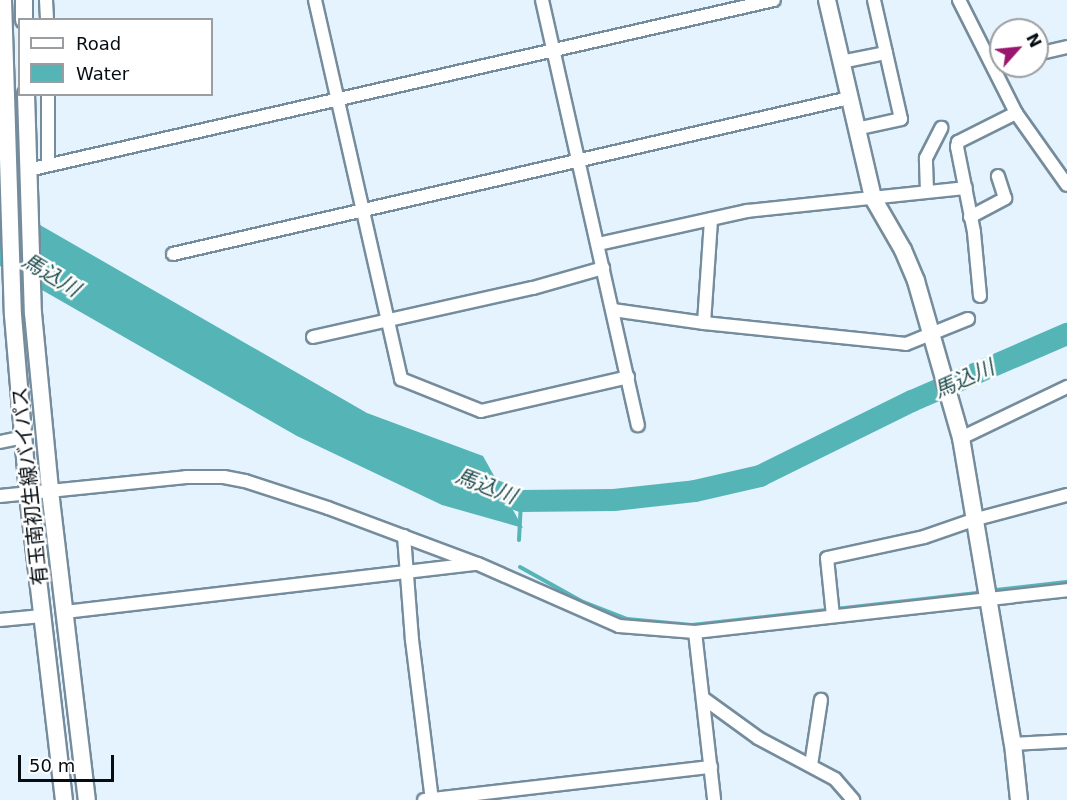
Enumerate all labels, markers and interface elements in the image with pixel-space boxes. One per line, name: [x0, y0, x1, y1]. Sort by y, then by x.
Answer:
legend: [18, 18, 213, 96]
north arrow: [989, 18, 1049, 78]
text: N: [1022, 30, 1045, 51]
text: Road: [76, 33, 121, 54]
text: Water: [76, 63, 129, 84]
water label: 馬込川: [18, 248, 84, 302]
water label: 馬込川: [930, 355, 998, 403]
street label: 有玉南初生線バイパス: [8, 385, 52, 587]
water label: 馬込川: [452, 463, 520, 509]
scale bar: [21, 743, 117, 781]
text: 50 m: [29, 755, 75, 776]

